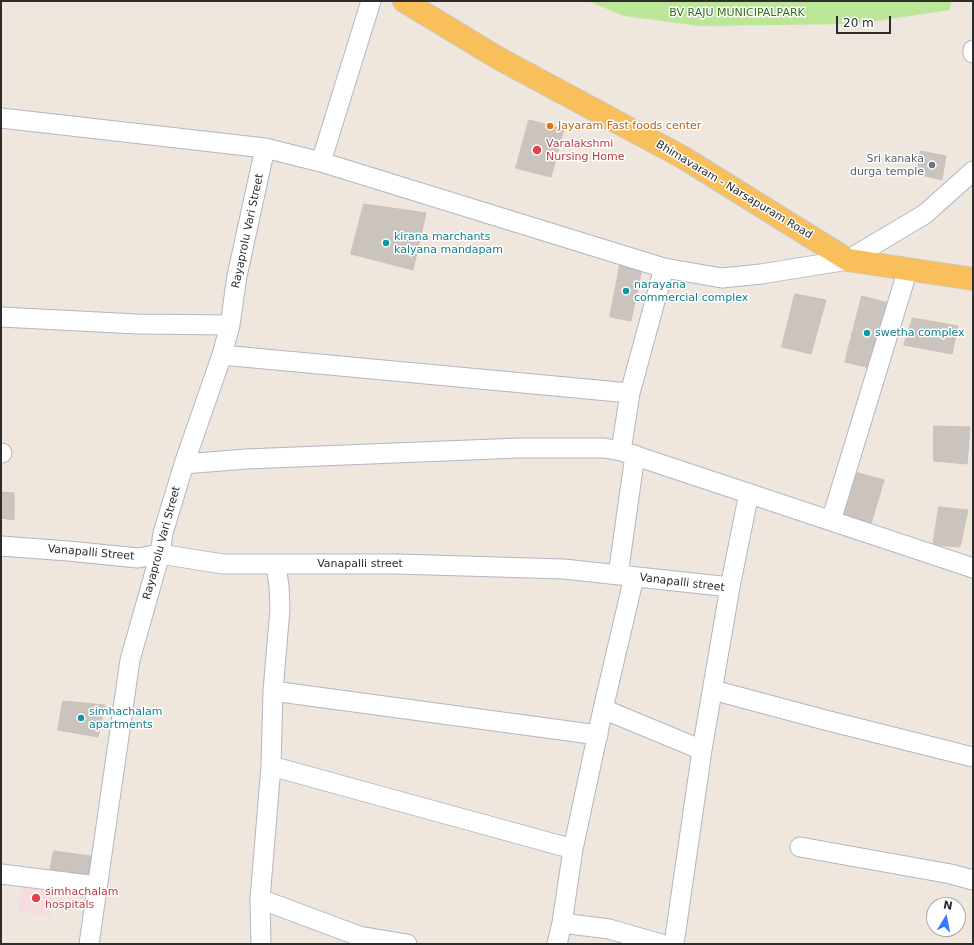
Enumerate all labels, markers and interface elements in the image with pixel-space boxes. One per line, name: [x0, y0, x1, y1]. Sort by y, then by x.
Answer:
park label: BV RAJU MUNICIPALPARK: [669, 6, 805, 20]
scale bar: [838, 8, 893, 34]
text: 20 m: [843, 16, 874, 30]
place label: Jayaram Fast foods center: [558, 119, 701, 133]
marker: Jayaram Fast foods center: [545, 121, 555, 131]
place label: Varalakshmi Nursing Home: [546, 137, 624, 163]
street label: Bhimavaram - Narsapuram Road: [653, 138, 815, 242]
marker: Varalakshmi Nursing Home: [531, 144, 543, 156]
place label: Sri kanaka durga temple: [850, 152, 924, 178]
marker: Sri kanaka durga temple: [927, 160, 937, 170]
street label: Rayaprolu Vari Street: [229, 172, 267, 290]
place label: kirana marchants kalyana mandapam: [394, 230, 503, 256]
marker: kirana marchants kalyana mandapam: [381, 238, 391, 248]
place label: narayana commercial complex: [634, 278, 748, 304]
marker: narayana commercial complex: [621, 286, 631, 296]
place label: swetha complex: [875, 326, 965, 340]
marker: swetha complex: [862, 328, 872, 338]
street label: Rayaprolu Vari Street: [141, 485, 183, 601]
street label: Vanapalli Street: [47, 543, 135, 563]
street label: Vanapalli street: [317, 557, 403, 571]
street label: Vanapalli street: [639, 571, 725, 595]
place label: simhachalam apartments: [89, 705, 162, 731]
marker: simhachalam apartments: [76, 713, 86, 723]
place label: simhachalam hospitals: [45, 885, 118, 911]
marker: simhachalam hospitals: [30, 892, 42, 904]
north arrow: [926, 897, 966, 937]
text: N: [942, 898, 954, 913]

